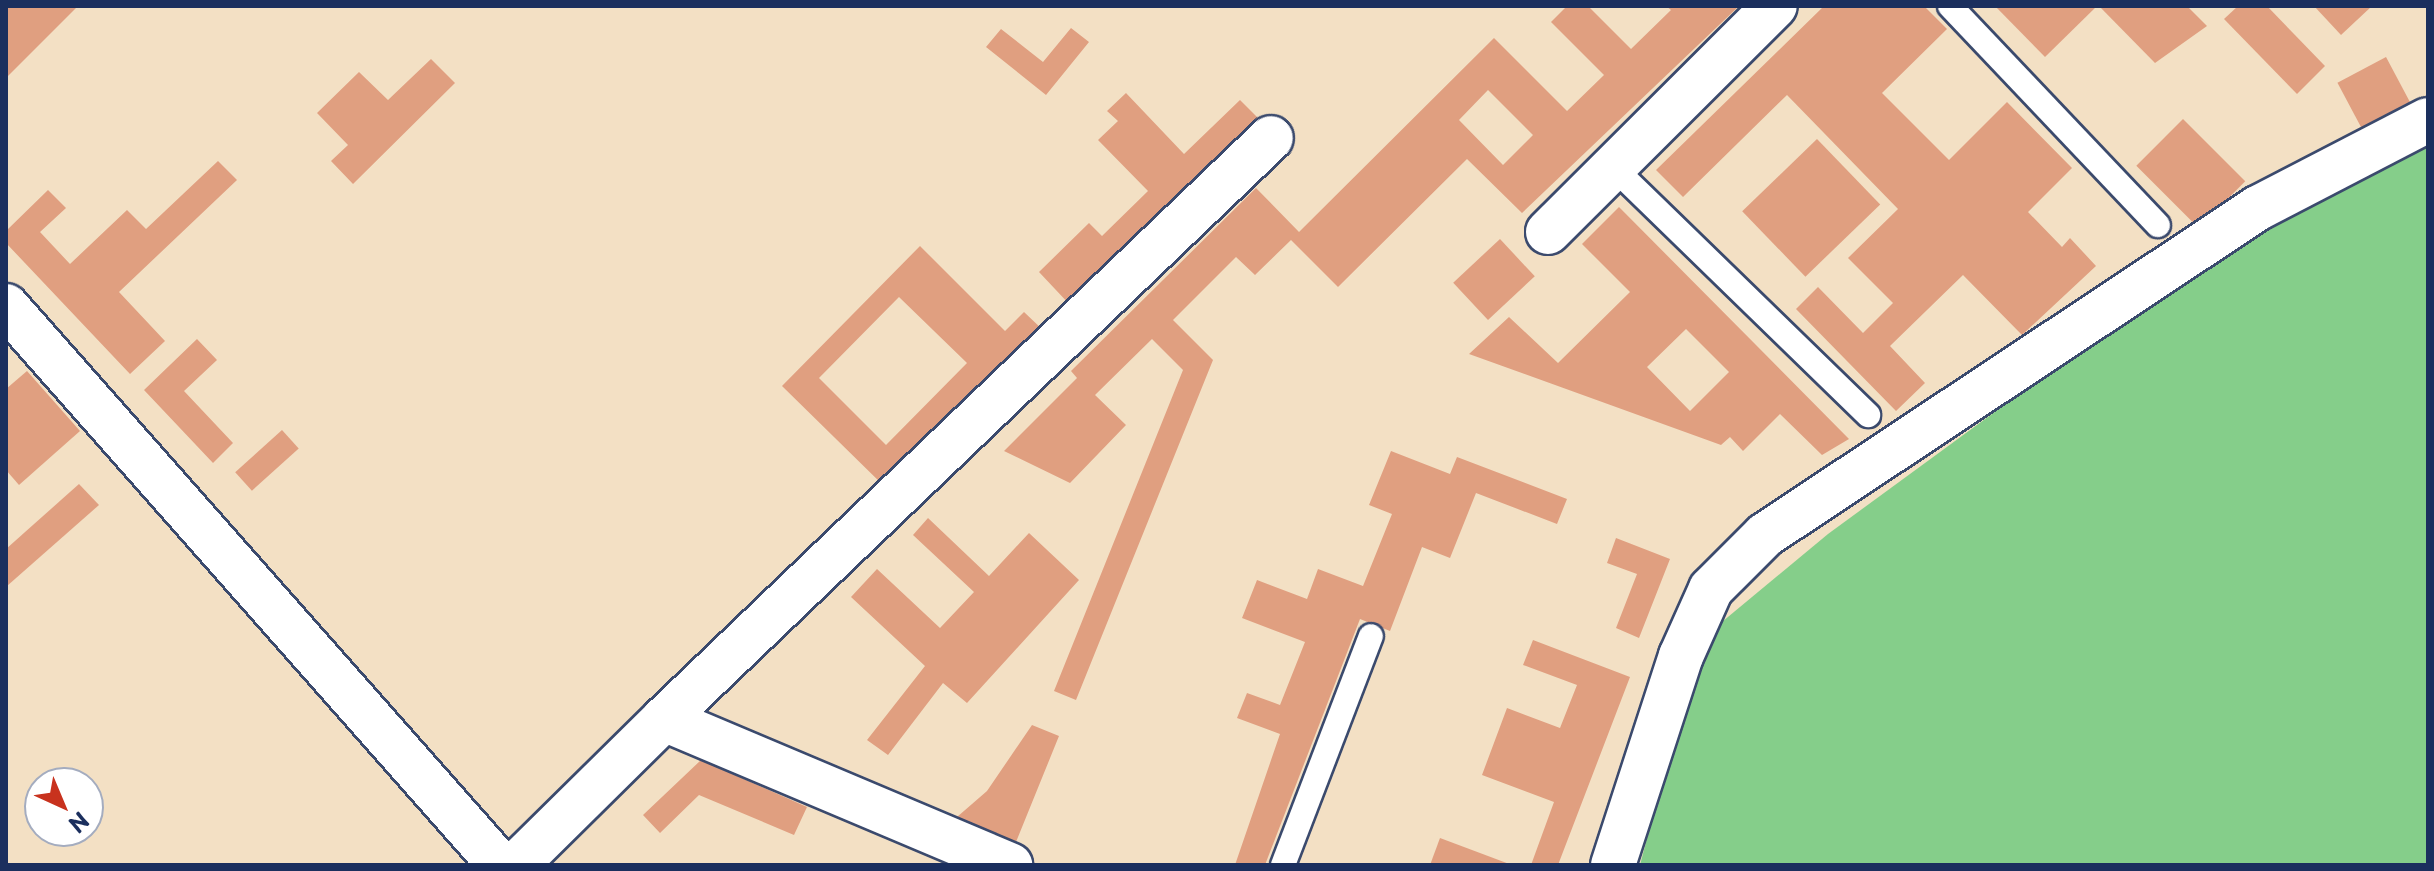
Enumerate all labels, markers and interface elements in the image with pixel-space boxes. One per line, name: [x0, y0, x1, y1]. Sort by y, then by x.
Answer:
north arrow: [24, 767, 104, 847]
text: N: [62, 805, 97, 841]

